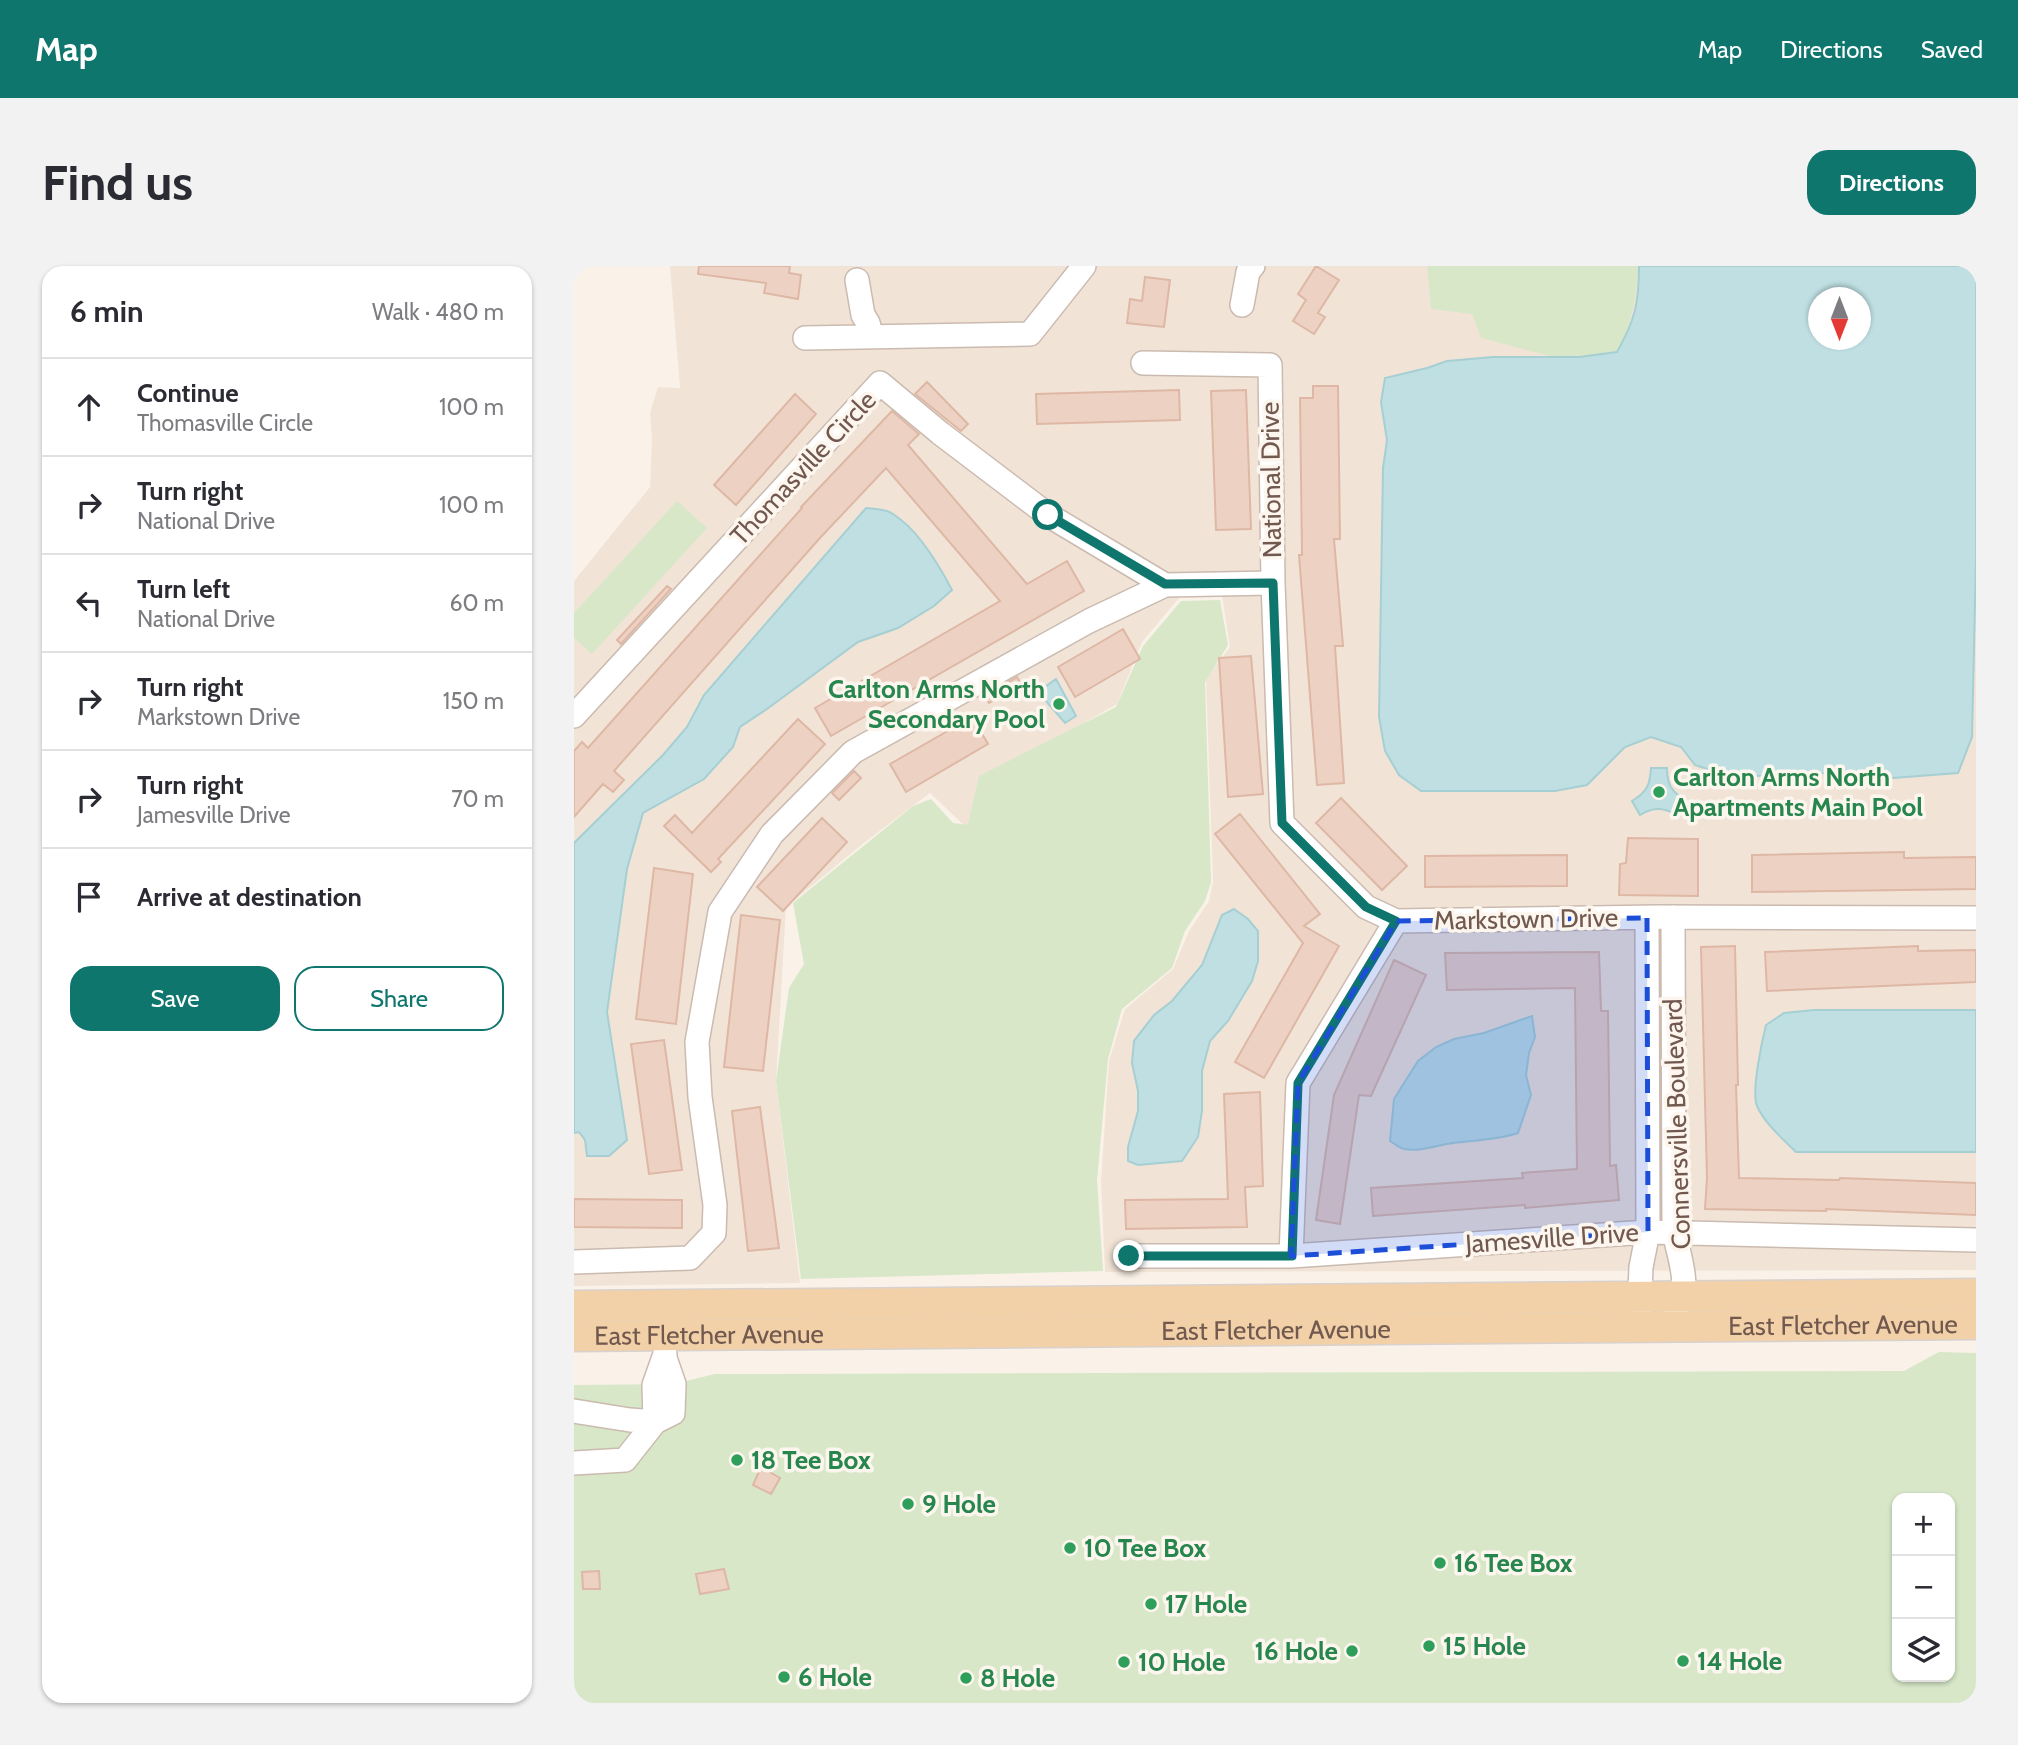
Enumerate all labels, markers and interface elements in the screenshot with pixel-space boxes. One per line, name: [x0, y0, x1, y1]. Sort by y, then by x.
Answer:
text: Map: [35, 29, 98, 69]
text: Map: [1698, 35, 1742, 64]
text: Directions: [1780, 35, 1883, 64]
text: Saved: [1921, 35, 1983, 64]
button: Directions: [1807, 150, 1976, 215]
text: Find us: [42, 153, 193, 212]
north arrow: [1808, 287, 1871, 350]
text: 6 min: [70, 293, 143, 330]
text: Walk · 480 m: [372, 298, 504, 326]
text: Continue: [137, 377, 239, 409]
street label: Thomasville Circle: [723, 384, 883, 552]
icon: ahead: [70, 388, 108, 426]
text: 100 m: [439, 393, 504, 421]
street label: National Drive: [1254, 402, 1288, 558]
text: Thomasville Circle: [137, 409, 313, 437]
text: Turn right: [137, 475, 243, 507]
icon: right: [70, 486, 108, 524]
text: 100 m: [439, 491, 504, 519]
route start: [1032, 499, 1063, 530]
text: National Drive: [137, 507, 275, 535]
text: Turn left: [137, 573, 230, 605]
icon: left: [70, 584, 108, 622]
text: 60 m: [450, 589, 504, 617]
text: National Drive: [137, 605, 275, 633]
text: Turn right: [137, 671, 243, 703]
place label: Carlton Arms North Secondary Pool: [828, 673, 1045, 735]
icon: right: [70, 682, 108, 720]
text: 150 m: [443, 687, 504, 715]
marker: Carlton Arms North Secondary Pool: [1051, 696, 1067, 712]
text: Markstown Drive: [137, 703, 300, 731]
place label: Carlton Arms North Apartments Main Pool: [1673, 761, 1923, 823]
text: Turn right: [137, 769, 243, 801]
icon: right: [70, 780, 108, 818]
marker: Carlton Arms North Apartments Main Pool: [1651, 784, 1667, 800]
text: 70 m: [451, 785, 504, 813]
text: Jamesville Drive: [137, 801, 291, 829]
icon: arrive: [70, 878, 108, 916]
text: Arrive at destination: [137, 881, 362, 913]
street label: Markstown Drive: [1434, 901, 1618, 937]
button: Save: [70, 966, 280, 1031]
button: Share: [294, 966, 504, 1031]
street label: Connersville Boulevard: [1657, 998, 1697, 1250]
street label: Jamesville Drive: [1463, 1216, 1640, 1260]
route end: [1113, 1240, 1144, 1271]
street label: East Fletcher Avenue: [1728, 1308, 1958, 1342]
street label: East Fletcher Avenue: [1161, 1313, 1391, 1347]
street label: East Fletcher Avenue: [594, 1318, 824, 1352]
place label: 18 Tee Box: [751, 1444, 871, 1476]
marker: 18 Tee Box: [729, 1452, 745, 1468]
place label: 9 Hole: [922, 1488, 996, 1520]
map controls: [1892, 1493, 1955, 1682]
button: +: [1892, 1493, 1955, 1556]
marker: 9 Hole: [900, 1496, 916, 1512]
place label: 10 Tee Box: [1084, 1532, 1207, 1564]
marker: 10 Tee Box: [1062, 1540, 1078, 1556]
place label: 16 Tee Box: [1454, 1547, 1573, 1579]
marker: 16 Tee Box: [1432, 1555, 1448, 1571]
button: −: [1892, 1556, 1955, 1619]
place label: 17 Hole: [1165, 1588, 1247, 1620]
marker: 17 Hole: [1143, 1596, 1159, 1612]
button: layers: [1892, 1619, 1955, 1682]
place label: 15 Hole: [1443, 1630, 1526, 1662]
place label: 16 Hole: [1254, 1635, 1338, 1667]
marker: 15 Hole: [1421, 1638, 1437, 1654]
marker: 16 Hole: [1344, 1643, 1360, 1659]
place label: 14 Hole: [1697, 1645, 1782, 1677]
place label: 10 Hole: [1138, 1646, 1225, 1678]
marker: 14 Hole: [1675, 1653, 1691, 1669]
marker: 10 Hole: [1116, 1654, 1132, 1670]
place label: 6 Hole: [798, 1661, 872, 1693]
place label: 8 Hole: [980, 1662, 1055, 1694]
marker: 6 Hole: [776, 1669, 792, 1685]
marker: 8 Hole: [958, 1670, 974, 1686]

